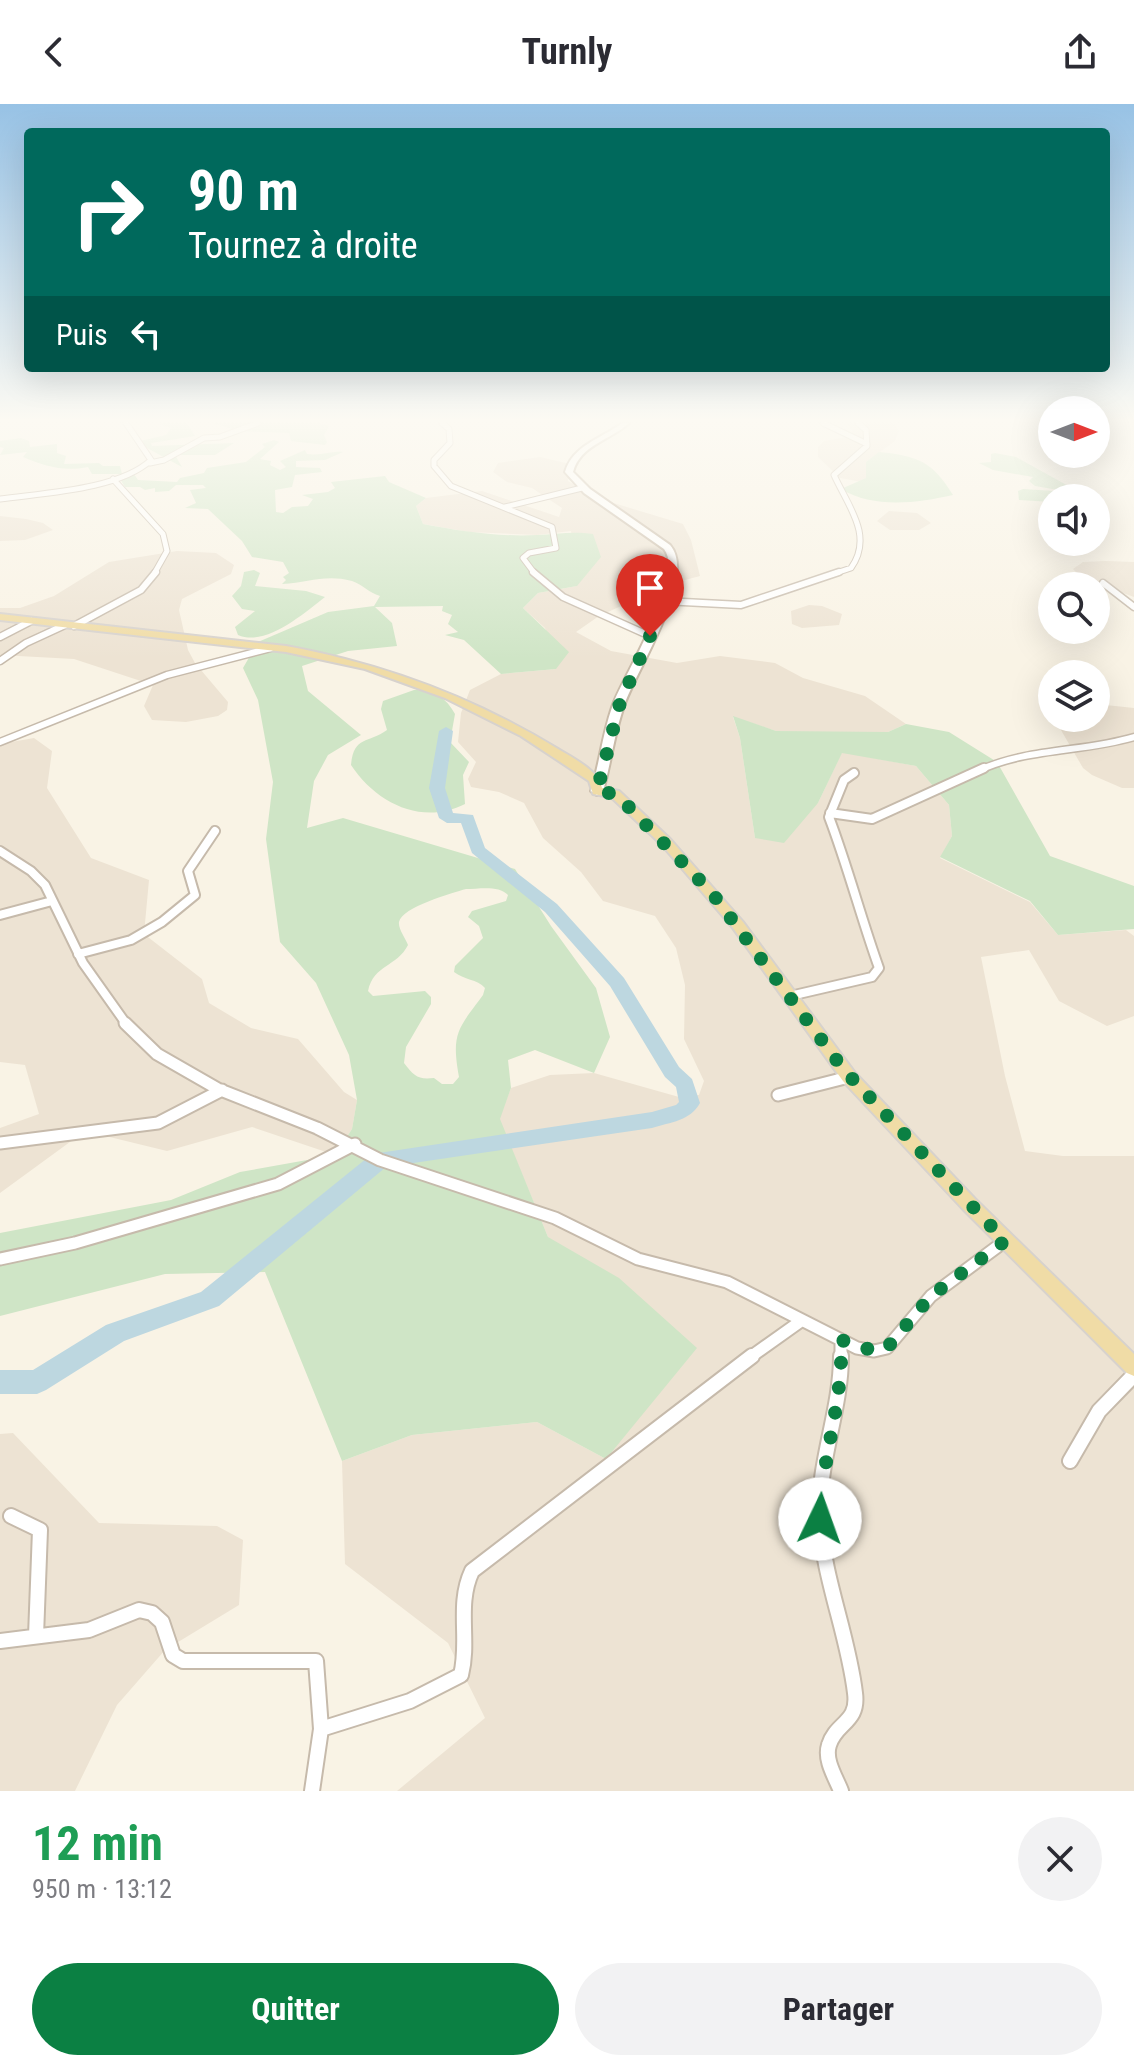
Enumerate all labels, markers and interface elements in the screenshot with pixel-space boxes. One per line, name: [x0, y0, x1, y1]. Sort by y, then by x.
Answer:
icon: back: [32, 30, 76, 74]
icon: share: [1058, 30, 1102, 74]
text: Turnly: [522, 31, 612, 73]
text: 90 m: [188, 158, 299, 224]
icon: right: [56, 160, 160, 264]
text: Tournez à droite: [188, 225, 418, 267]
icon: left: [124, 312, 168, 356]
text: Puis: [56, 317, 108, 352]
north arrow: [1038, 396, 1110, 468]
map controls: [1038, 396, 1110, 732]
button: sound: [1038, 484, 1110, 556]
pin: [616, 554, 684, 636]
icon: arrive: [628, 566, 672, 610]
button: search: [1038, 572, 1110, 644]
button: layers: [1038, 660, 1110, 732]
position arrow: [778, 1477, 862, 1561]
text: 12 min: [32, 1815, 163, 1872]
button: close: [1018, 1817, 1102, 1901]
text: 950 m · 13:12: [32, 1874, 172, 1904]
button: Quitter: [32, 1963, 559, 2055]
button: Partager: [575, 1963, 1102, 2055]

